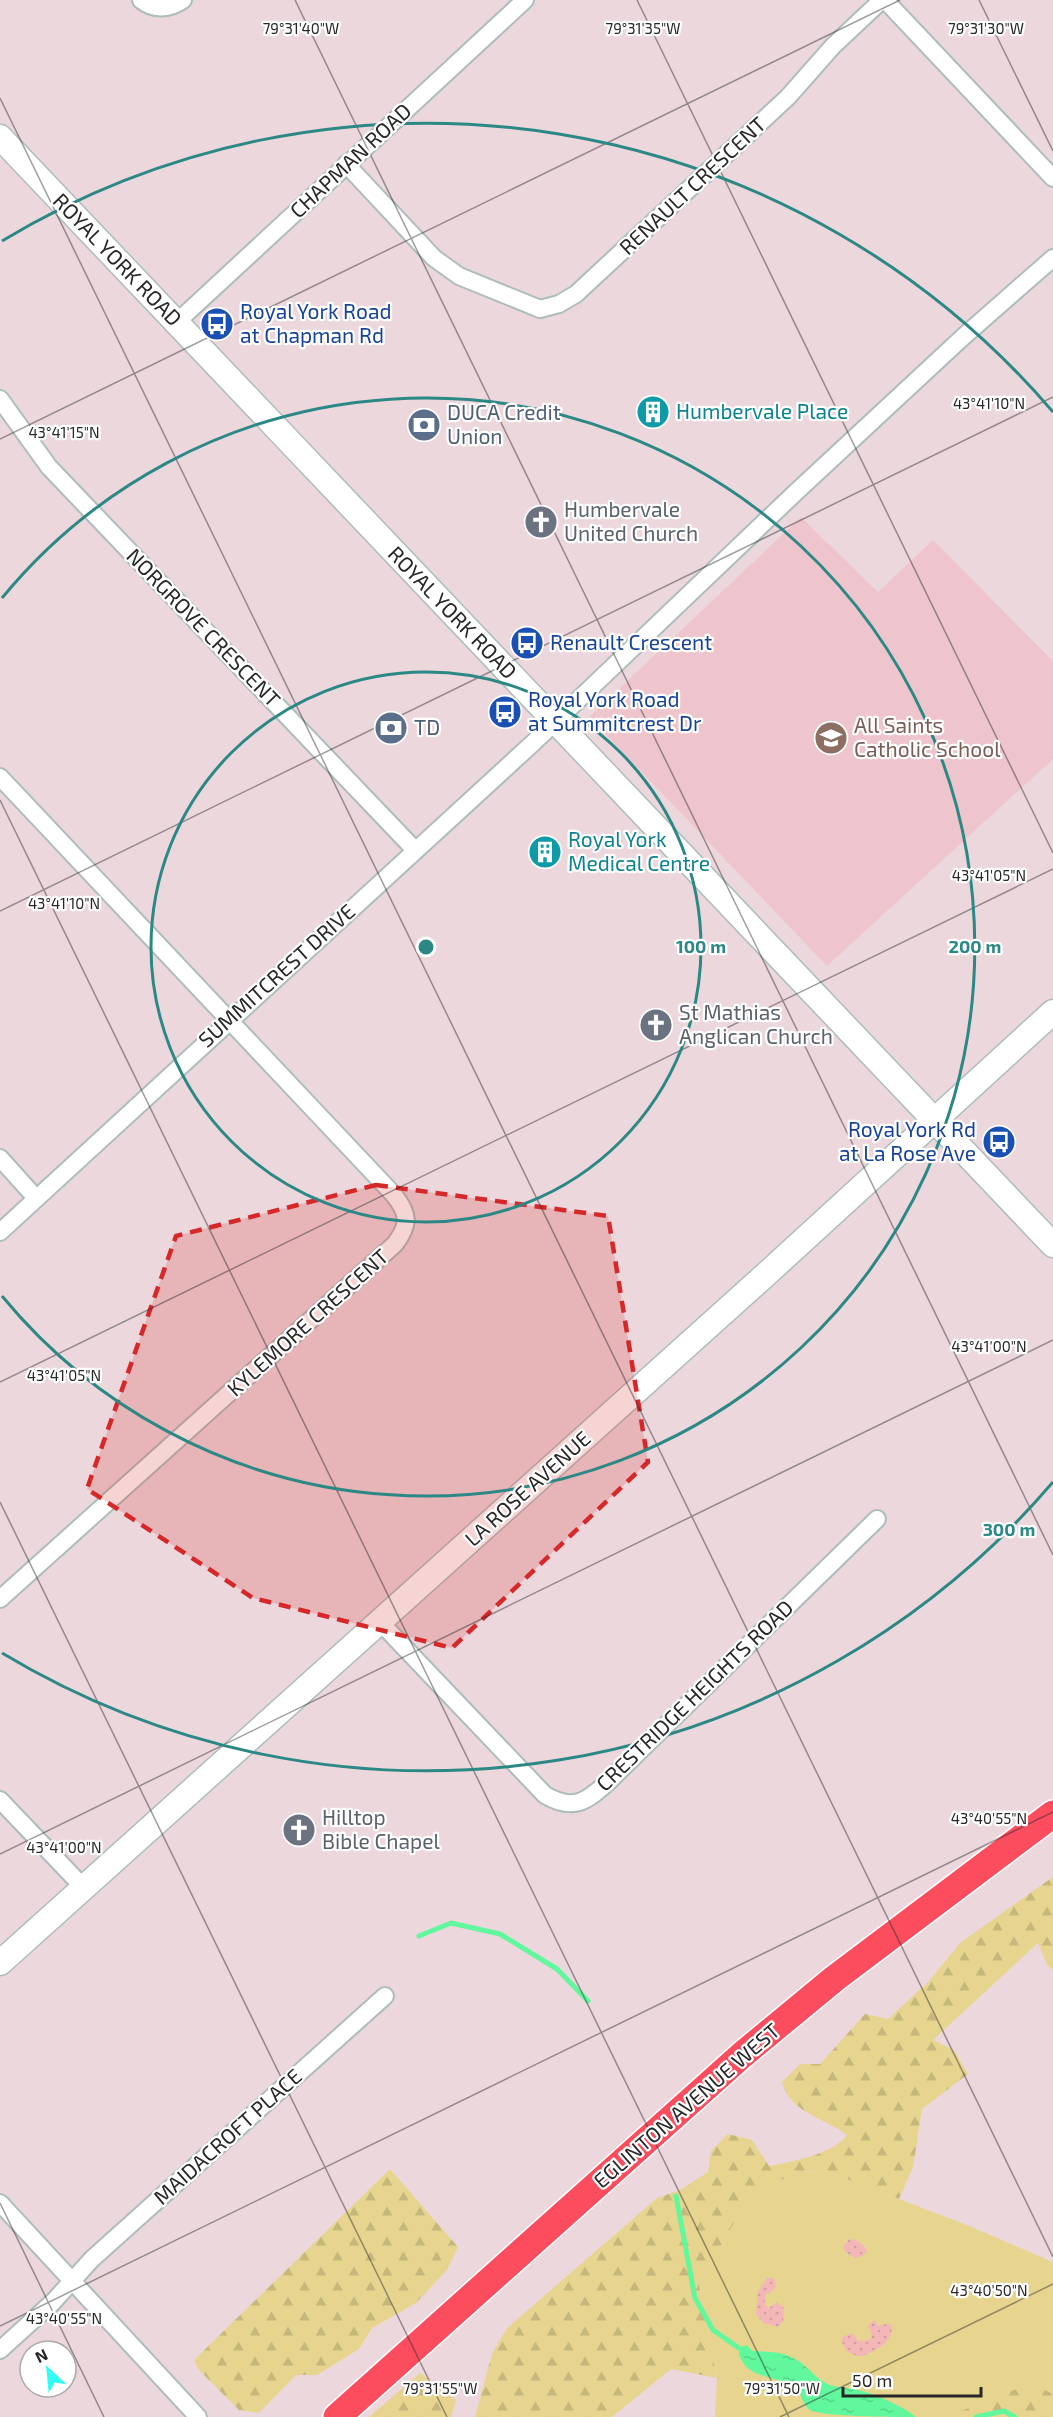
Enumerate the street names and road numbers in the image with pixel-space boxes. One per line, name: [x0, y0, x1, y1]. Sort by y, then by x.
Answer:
street label: CHAPMAN ROAD: [284, 97, 416, 222]
street label: RENAULT CRESCENT: [614, 111, 770, 259]
street label: ROYAL YORK ROAD: [48, 188, 188, 330]
street label: ROYAL YORK ROAD: [383, 541, 523, 683]
street label: NORGROVE CRESCENT: [122, 543, 286, 711]
street label: SUMMITCREST DRIVE: [193, 898, 359, 1052]
street label: KYLEMORE CRESCENT: [221, 1243, 393, 1401]
street label: LA ROSE AVENUE: [459, 1425, 595, 1551]
street label: CRESTRIDGE HEIGHTS ROAD: [590, 1594, 798, 1796]
street label: EGLINTON AVENUE WEST: [588, 2017, 784, 2192]
street label: MAIDACROFT PLACE: [148, 2063, 306, 2209]

